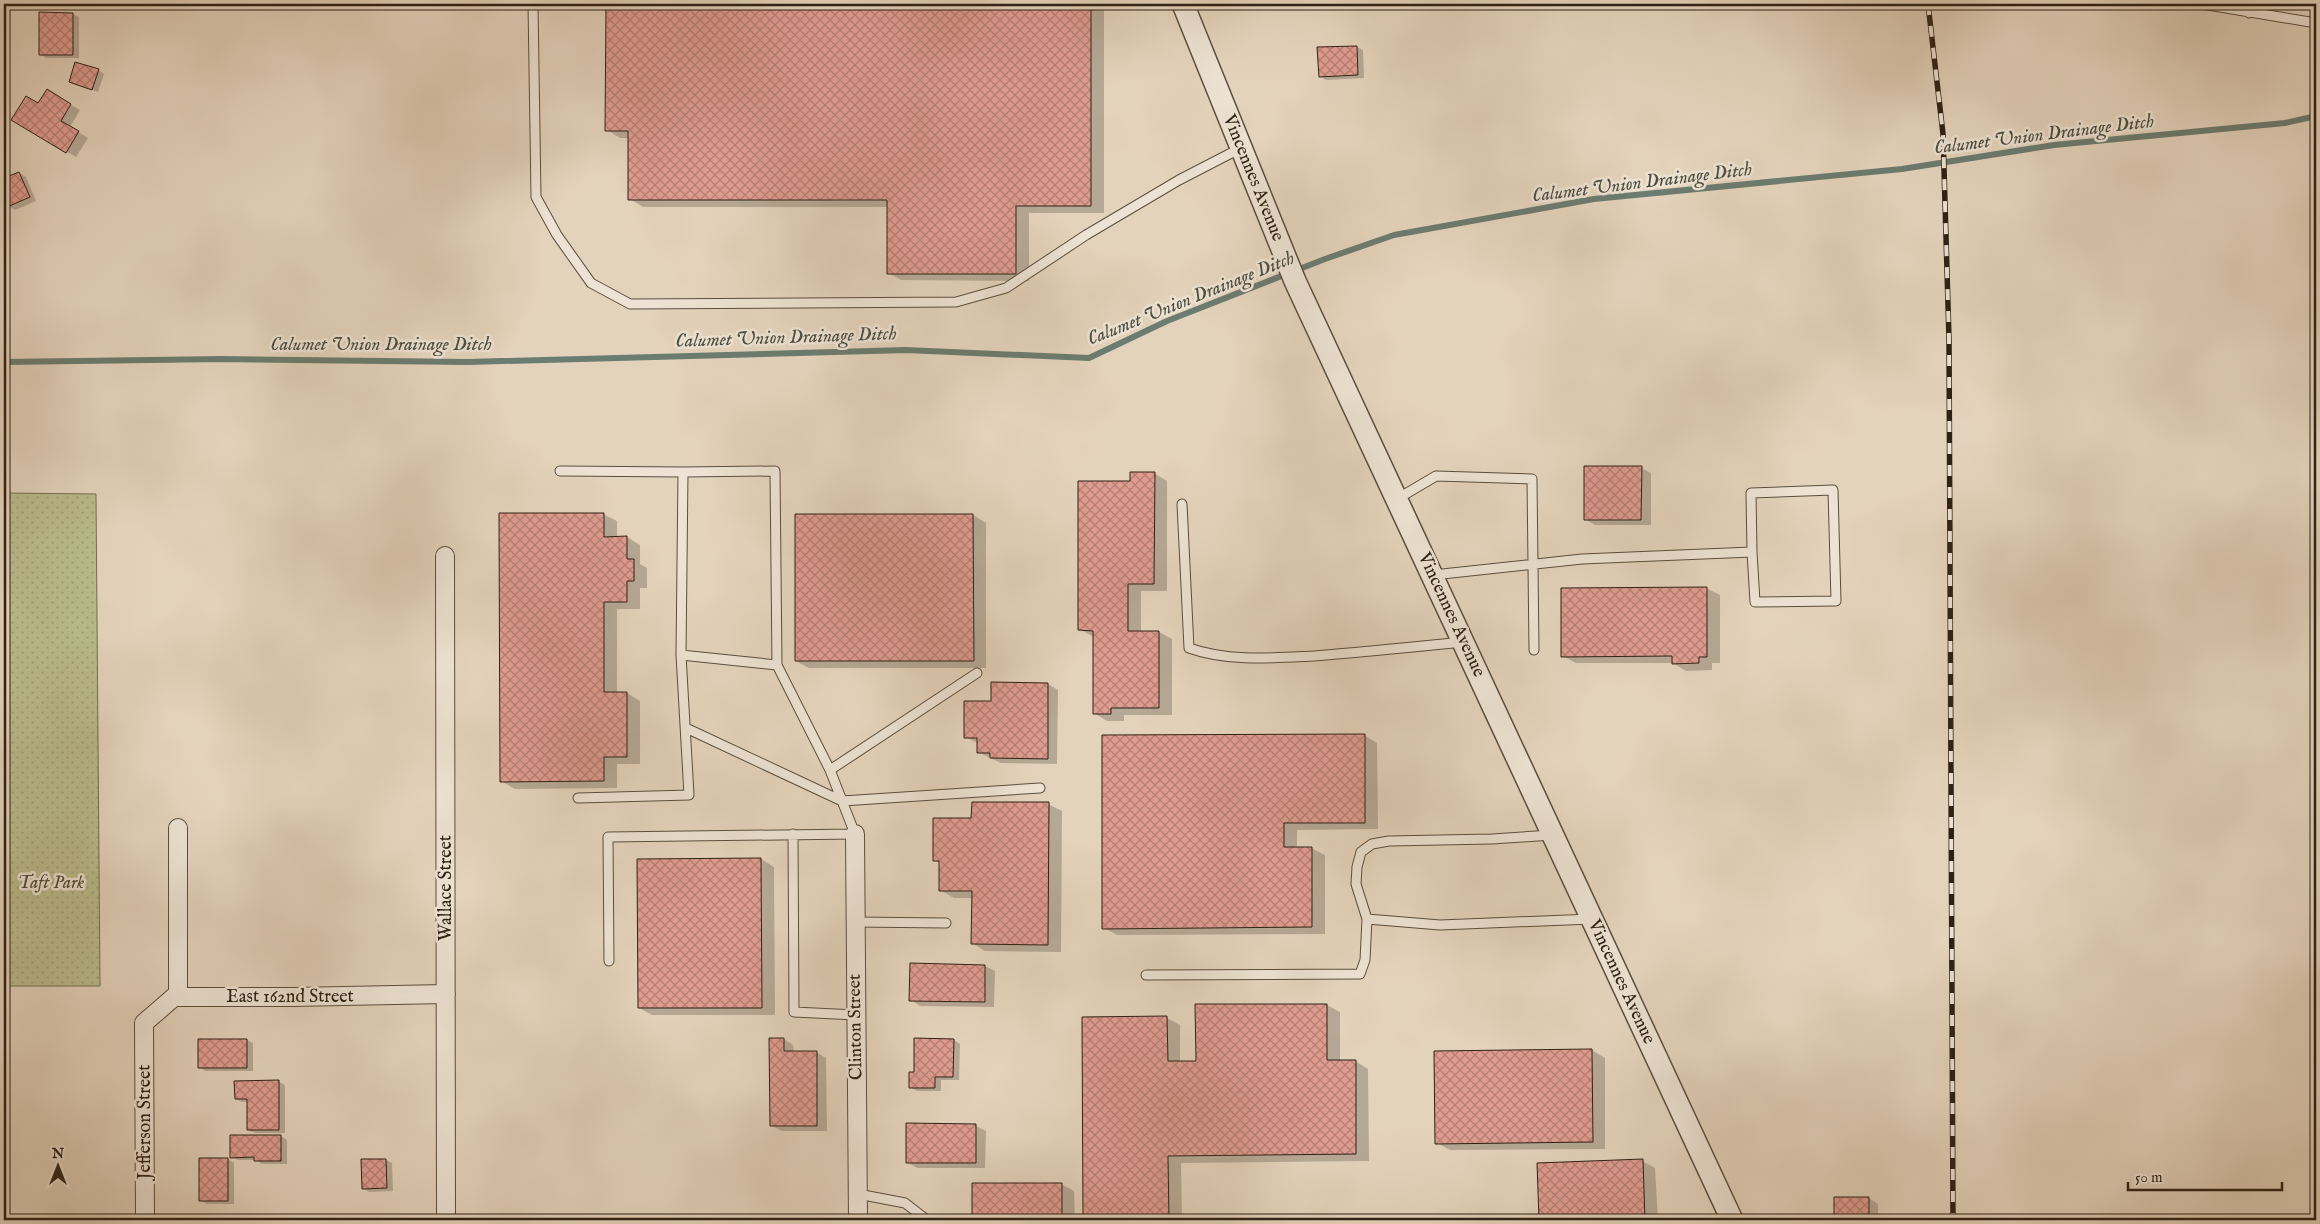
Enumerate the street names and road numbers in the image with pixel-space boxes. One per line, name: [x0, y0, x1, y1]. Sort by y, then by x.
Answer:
street label: Vincennes Avenue: [1217, 110, 1289, 245]
street label: Vincennes Avenue: [1412, 548, 1490, 681]
street label: Wallace Street: [435, 835, 458, 941]
street label: Vincennes Avenue: [1582, 915, 1660, 1048]
street label: Clinton Street: [844, 974, 868, 1080]
street label: East 162nd Street: [226, 986, 354, 1009]
street label: Jefferson Street: [134, 1065, 157, 1181]

